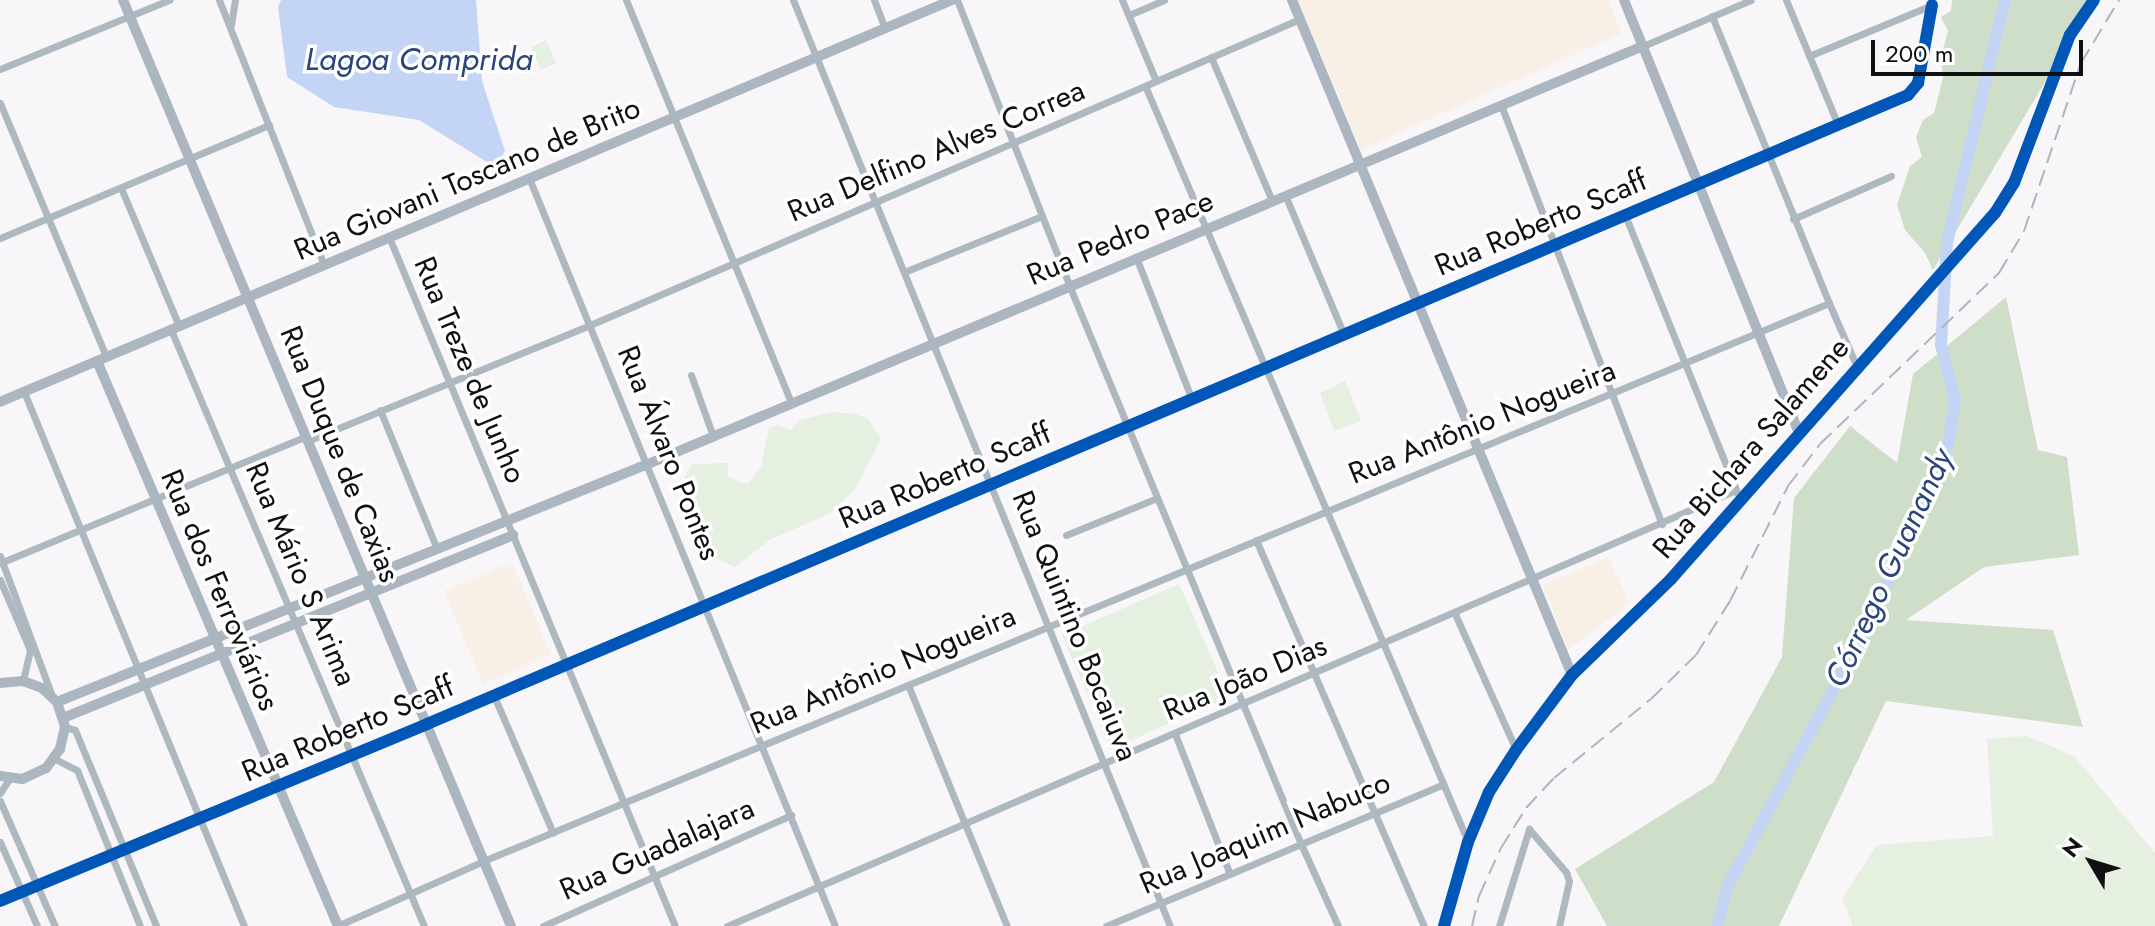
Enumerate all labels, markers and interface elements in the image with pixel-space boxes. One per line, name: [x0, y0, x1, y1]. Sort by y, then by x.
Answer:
scale bar: [1875, 24, 2087, 74]
text: 200 m: [1885, 36, 1953, 71]
water label: Lagoa Comprida: [305, 40, 533, 78]
street label: Rua Delfino Alves Correa: [782, 72, 1090, 230]
street label: Rua Giovani Toscano de Brito: [289, 90, 645, 268]
street label: Rua Roberto Scaff: [1430, 162, 1652, 284]
street label: Rua Pedro Pace: [1021, 183, 1219, 293]
street label: Rua Treze de Junho: [406, 251, 534, 489]
street label: Rua Duque de Caxias: [272, 321, 408, 587]
street label: Rua Bichara Salamene: [1645, 330, 1857, 566]
street label: Rua Álvaro Pontes: [610, 341, 728, 565]
street label: Rua Antônio Nogueira: [1343, 352, 1621, 492]
street label: Rua Roberto Scaff: [834, 415, 1056, 537]
water label: Córrego Guanandy: [1817, 443, 1961, 693]
street label: Rua Mário S Arima: [238, 457, 364, 691]
street label: Rua dos Ferroviários: [153, 464, 287, 716]
street label: Rua Quintino Bocaiuva: [1004, 486, 1146, 766]
street label: Rua Antônio Nogueira: [745, 598, 1021, 742]
street label: Rua João Dias: [1158, 627, 1332, 729]
street label: Rua Roberto Scaff: [237, 668, 459, 790]
street label: Rua Joaquim Nabuco: [1134, 764, 1396, 902]
street label: Rua Guadalajara: [554, 790, 760, 908]
north arrow: [2051, 822, 2131, 902]
text: N: [2054, 830, 2090, 864]

